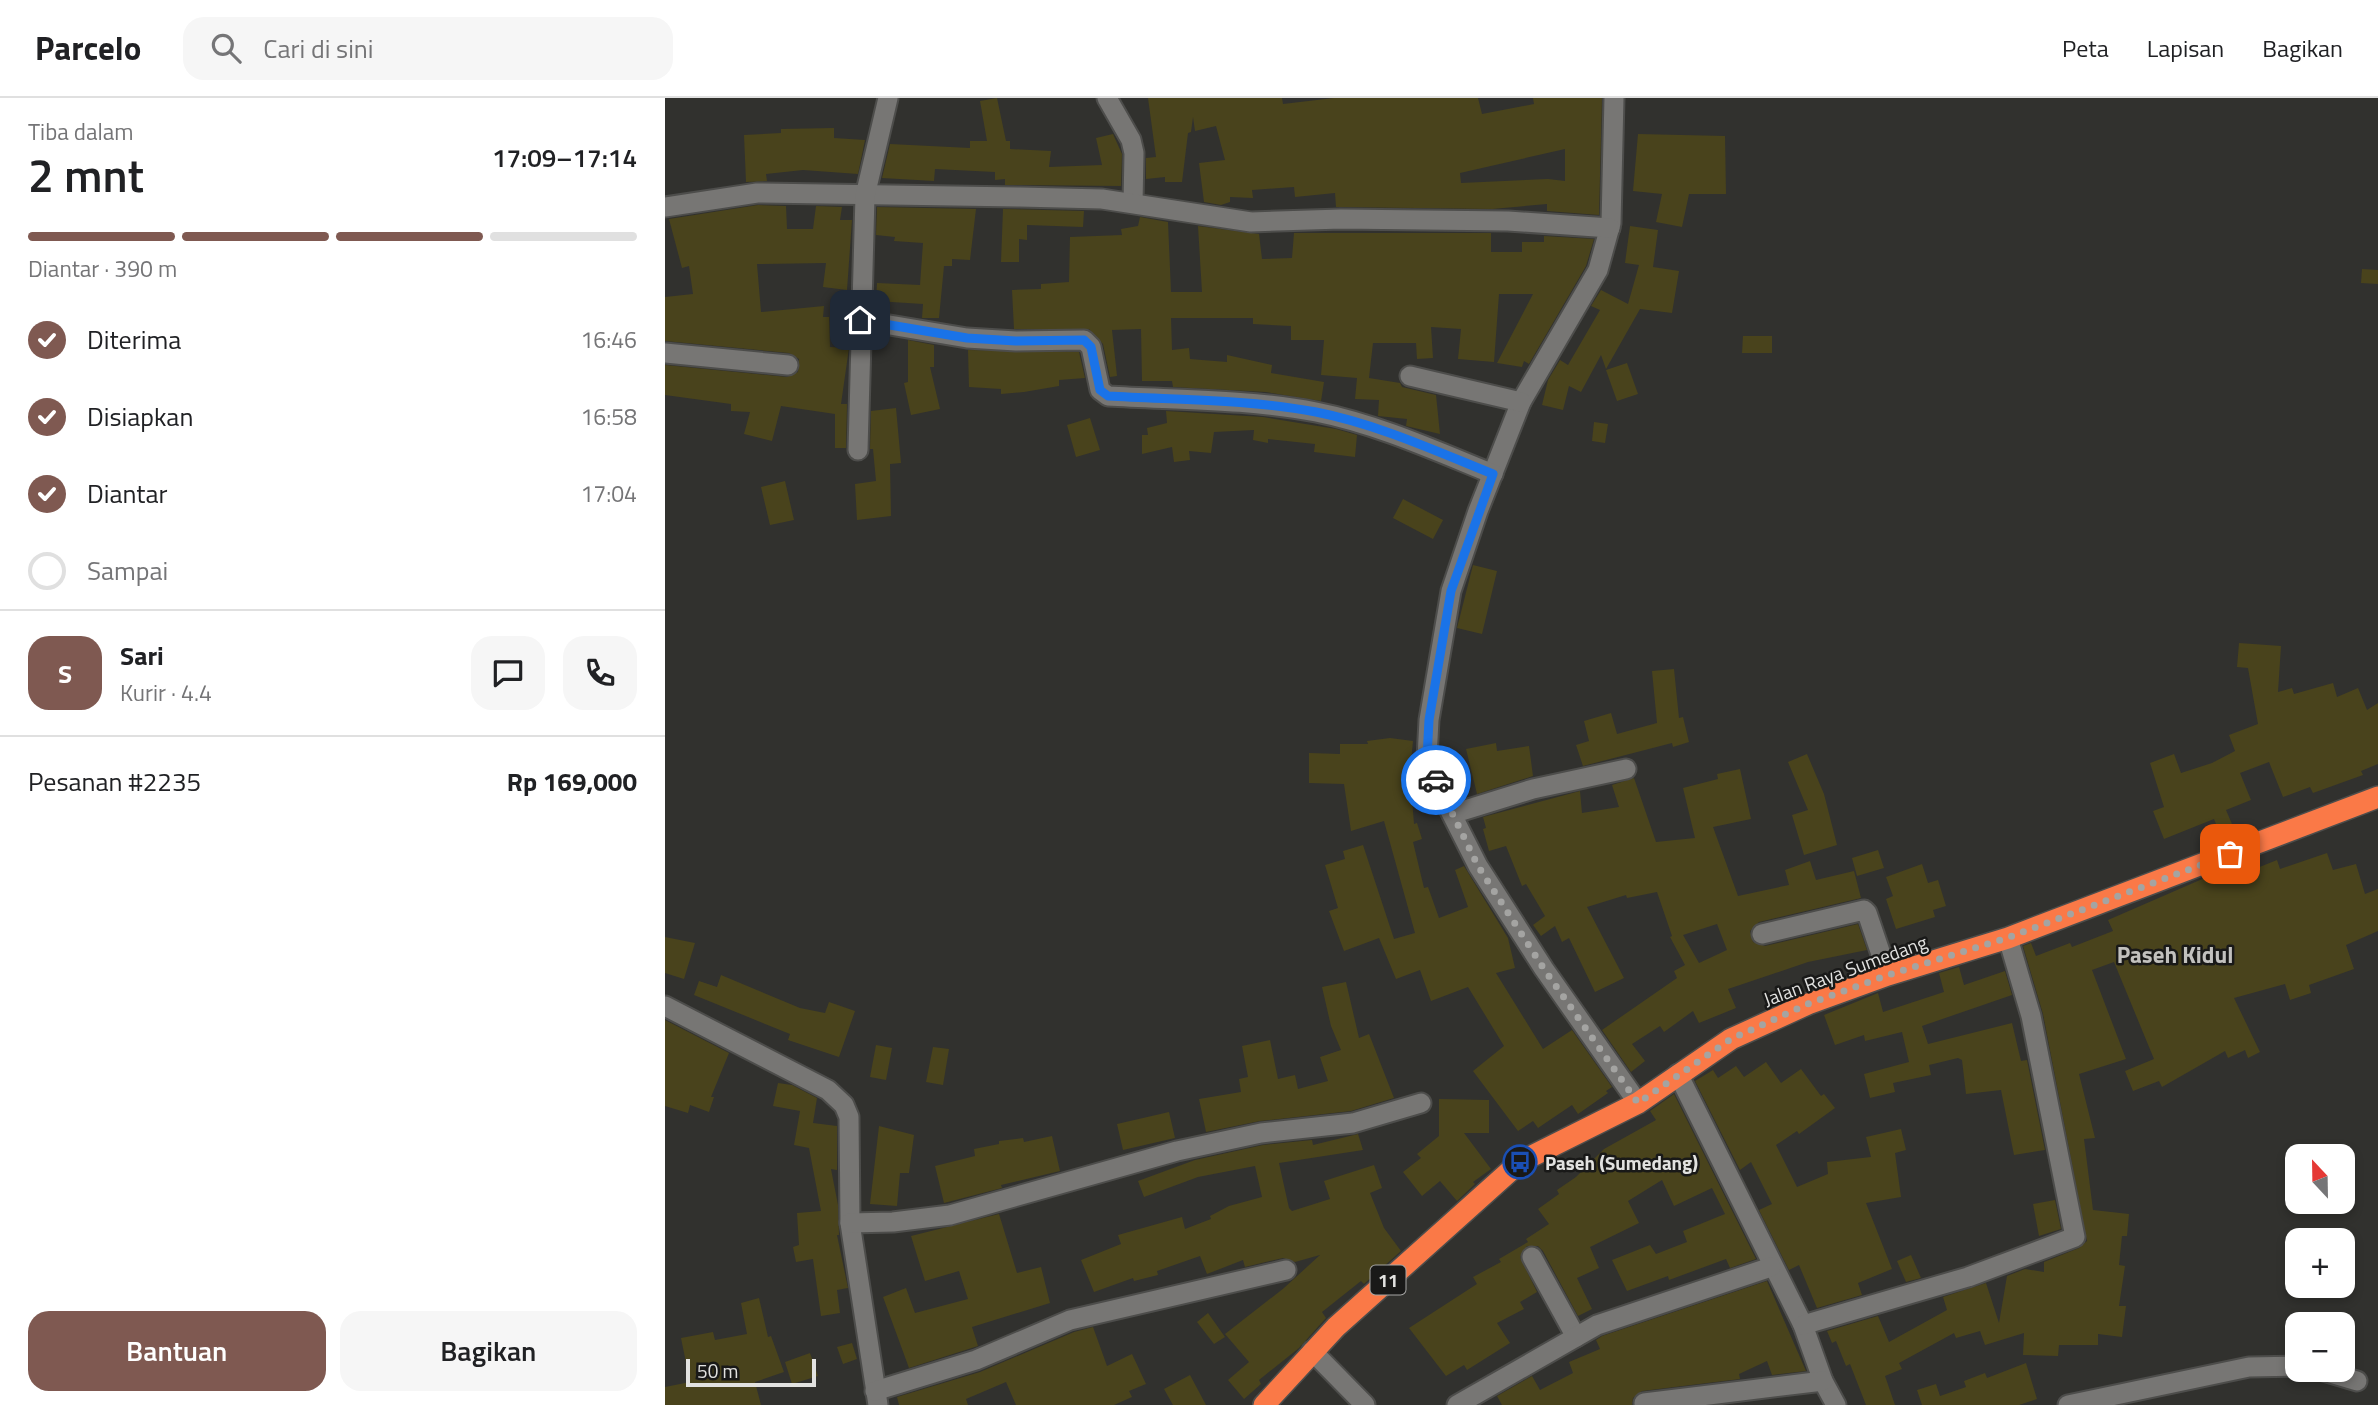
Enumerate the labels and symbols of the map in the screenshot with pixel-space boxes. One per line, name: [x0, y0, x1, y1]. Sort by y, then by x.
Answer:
pin: [830, 290, 890, 350]
courier: [1401, 745, 1471, 815]
pin: [2200, 824, 2260, 884]
street label: Jalan Raya Sumedang: [1759, 927, 1931, 1013]
district label: Paseh Kidul: [2117, 937, 2233, 972]
bus stop icon: Paseh (Sumedang): [1501, 1143, 1539, 1181]
north arrow: [2285, 1144, 2355, 1214]
place label: Paseh (Sumedang): [1545, 1148, 1698, 1177]
road number: 11: [1371, 1266, 1405, 1294]
scale bar: [686, 1356, 815, 1388]

